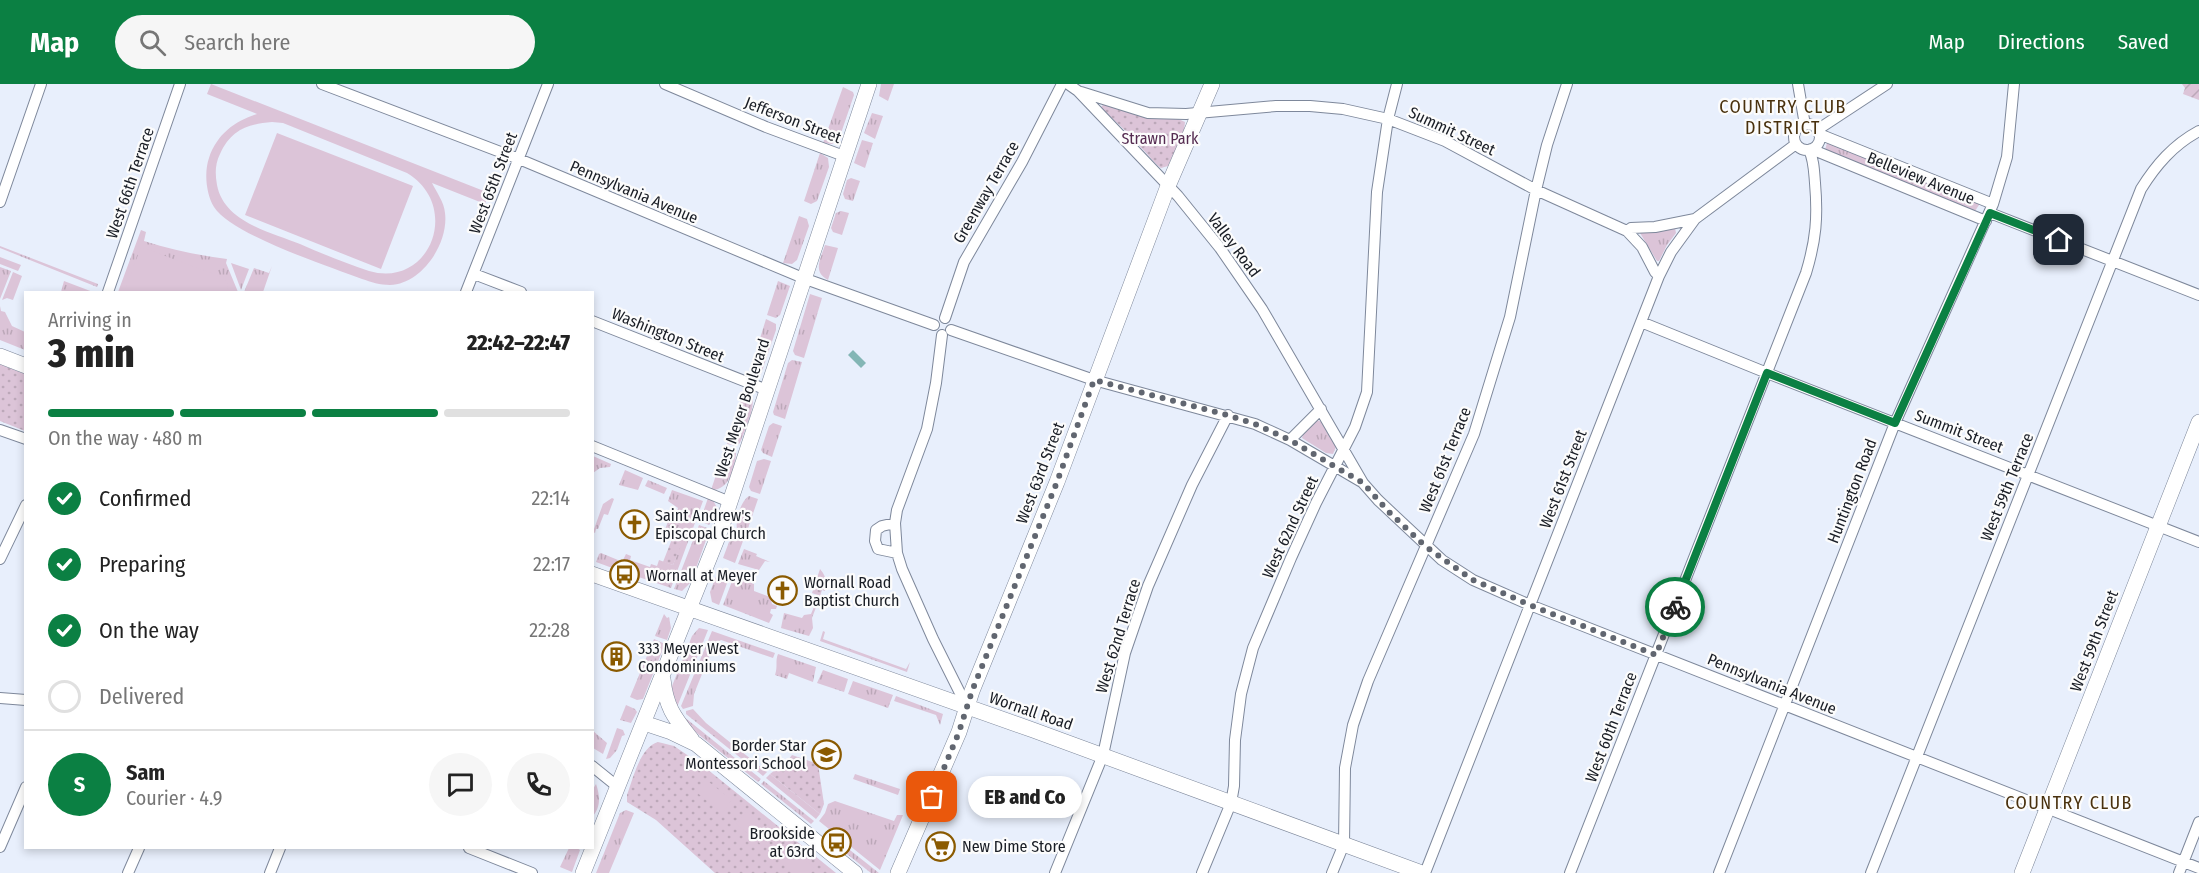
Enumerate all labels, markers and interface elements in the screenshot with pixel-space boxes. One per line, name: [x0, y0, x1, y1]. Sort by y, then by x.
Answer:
search box: [115, 15, 535, 69]
text: Map: [30, 26, 79, 59]
icon: search: [136, 26, 169, 59]
text: Search here: [184, 29, 290, 56]
text: Map: [1928, 29, 1965, 55]
text: Directions: [1998, 29, 2085, 55]
text: Saved: [2118, 29, 2169, 55]
street label: Jefferson Street: [742, 93, 845, 147]
district label: COUNTRY CLUB DISTRICT: [1719, 96, 1847, 139]
street label: Summit Street: [1406, 103, 1499, 160]
street label: West 66th Terrace: [102, 125, 158, 241]
street label: West 65th Street: [465, 129, 521, 237]
park label: Strawn Park: [1121, 129, 1199, 148]
street label: Greenway Terrace: [949, 138, 1023, 246]
street label: Belleview Avenue: [1864, 148, 1978, 208]
street label: Pennsylvania Avenue: [567, 156, 701, 228]
street label: Valley Road: [1204, 209, 1264, 281]
pin: [2033, 214, 2084, 265]
icon: home: [2042, 223, 2075, 256]
street label: Washington Street: [609, 304, 728, 366]
text: Arriving in: [48, 308, 132, 332]
text: 22:42–22:47: [467, 329, 570, 356]
text: 3 min: [48, 331, 135, 377]
street label: West Meyer Boulevard: [711, 336, 773, 480]
street label: West 61st Terrace: [1415, 404, 1475, 516]
street label: Summit Street: [1912, 405, 2007, 457]
street label: West 63rd Street: [1012, 419, 1068, 527]
text: On the way · 480 m: [48, 426, 203, 450]
street label: West 61st Street: [1535, 426, 1591, 531]
street label: West 59th Terrace: [1977, 430, 2037, 544]
street label: Huntington Road: [1823, 436, 1881, 546]
street label: West 62nd Street: [1258, 472, 1322, 581]
icon: check: [48, 482, 81, 515]
text: Confirmed: [99, 485, 192, 512]
text: 22:14: [531, 486, 570, 510]
place label: Saint Andrew's Episcopal Church: [655, 506, 766, 543]
church icon: Saint Andrew's Episcopal Church: [618, 508, 650, 540]
icon: check: [48, 548, 81, 581]
text: Preparing: [99, 551, 185, 578]
text: 22:17: [533, 552, 570, 576]
bus stop icon: Wornall at Meyer: [609, 559, 641, 591]
place label: Wornall at Meyer: [646, 566, 757, 585]
place label: Wornall Road Baptist Church: [804, 573, 899, 610]
church icon: Wornall Road Baptist Church: [767, 575, 799, 607]
street label: West 62nd Terrace: [1092, 576, 1144, 695]
courier: [1645, 577, 1705, 637]
street label: West 59th Street: [2066, 587, 2122, 694]
icon: bike: [1659, 591, 1692, 624]
icon: check: [48, 614, 81, 647]
text: On the way: [99, 617, 199, 644]
text: 22:28: [529, 618, 570, 642]
place label: 333 Meyer West Condominiums: [638, 639, 740, 676]
building icon: 333 Meyer West Condominiums: [601, 641, 633, 673]
street label: Pennsylvania Avenue: [1705, 649, 1839, 719]
street label: West 60th Terrace: [1581, 669, 1641, 785]
text: Delivered: [99, 683, 184, 710]
street label: Wornall Road: [987, 688, 1075, 734]
place label: Border Star Montessori School: [685, 736, 806, 773]
school or university icon: Border Star Montessori School: [811, 738, 843, 770]
button: chat: [429, 753, 492, 816]
button: phone: [507, 753, 570, 816]
text: Sam: [126, 759, 165, 786]
text: S: [74, 771, 85, 798]
pin: [906, 771, 957, 822]
callout: EB and Co: [968, 776, 1082, 818]
icon: bag: [915, 780, 948, 813]
text: EB and Co: [985, 785, 1065, 809]
text: Courier · 4.9: [126, 786, 222, 810]
district label: COUNTRY CLUB: [2005, 792, 2133, 814]
place label: Brookside at 63rd: [750, 824, 815, 861]
bus stop icon: Brookside at 63rd: [820, 826, 852, 858]
supermarket icon: New Dime Store: [925, 830, 957, 862]
place label: New Dime Store: [962, 837, 1066, 856]

